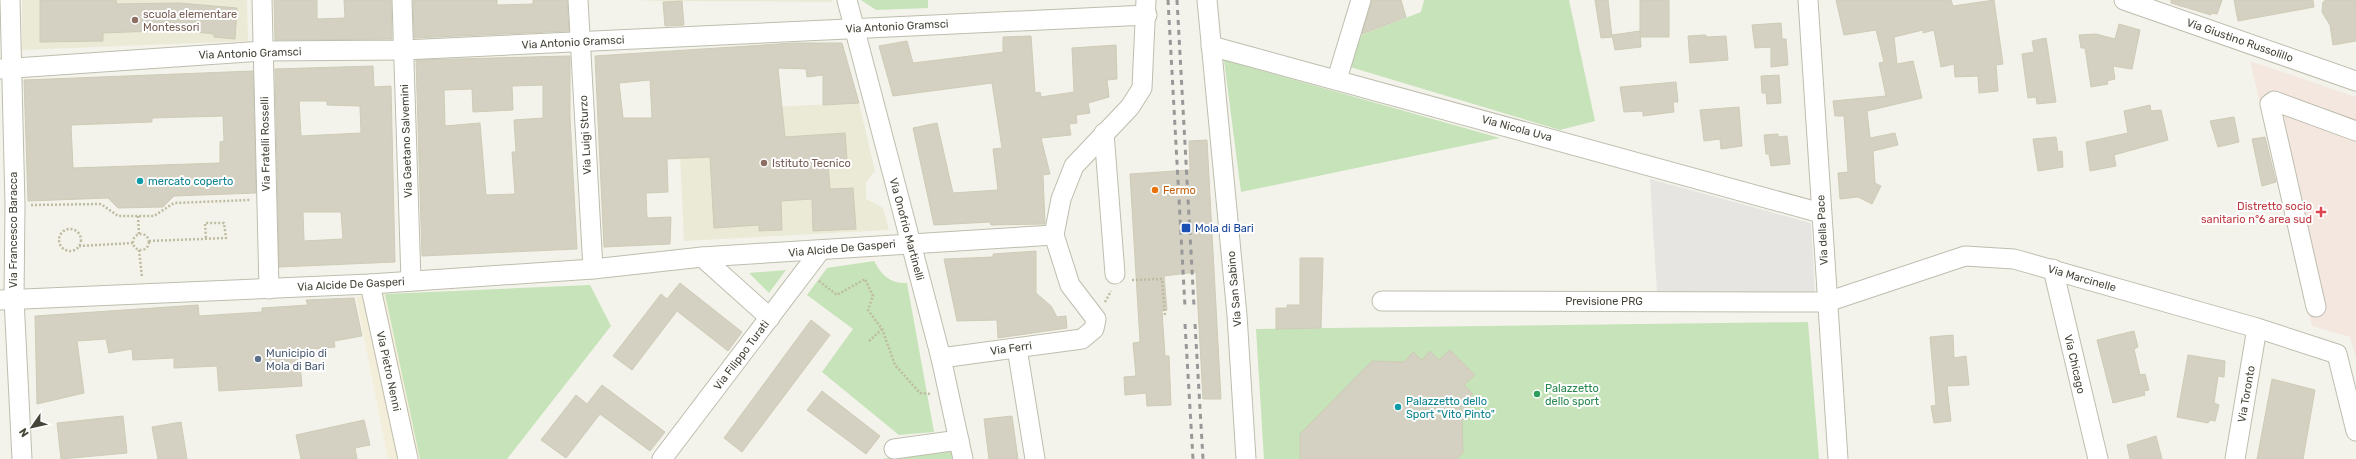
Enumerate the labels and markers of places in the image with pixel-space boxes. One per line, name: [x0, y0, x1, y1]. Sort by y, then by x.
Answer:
place label: scuola elementare Montessori: [143, 8, 237, 34]
marker: scuola elementare Montessori: [130, 15, 140, 25]
place label: Istituto Tecnico: [772, 157, 851, 170]
marker: Istituto Tecnico: [759, 158, 769, 168]
place label: mercato coperto: [148, 175, 233, 188]
marker: mercato coperto: [135, 176, 145, 186]
place label: Fermo: [1163, 184, 1196, 197]
marker: Fermo: [1150, 185, 1160, 195]
place label: Distretto socio sanitario n°6 area sud: [2201, 200, 2312, 226]
marker: Distretto socio sanitario n°6 area sud: [2315, 206, 2327, 218]
marker: Mola di Bari: [1180, 222, 1192, 234]
place label: Mola di Bari: [1195, 222, 1254, 235]
place label: Municipio di Mola di Bari: [266, 347, 327, 373]
marker: Municipio di Mola di Bari: [253, 354, 263, 364]
place label: Palazzetto dello sport: [1545, 382, 1600, 408]
marker: Palazzetto dello sport: [1532, 389, 1542, 399]
place label: Palazzetto dello Sport "Vito Pinto": [1406, 395, 1495, 421]
marker: Palazzetto dello Sport "Vito Pinto": [1393, 402, 1403, 412]

